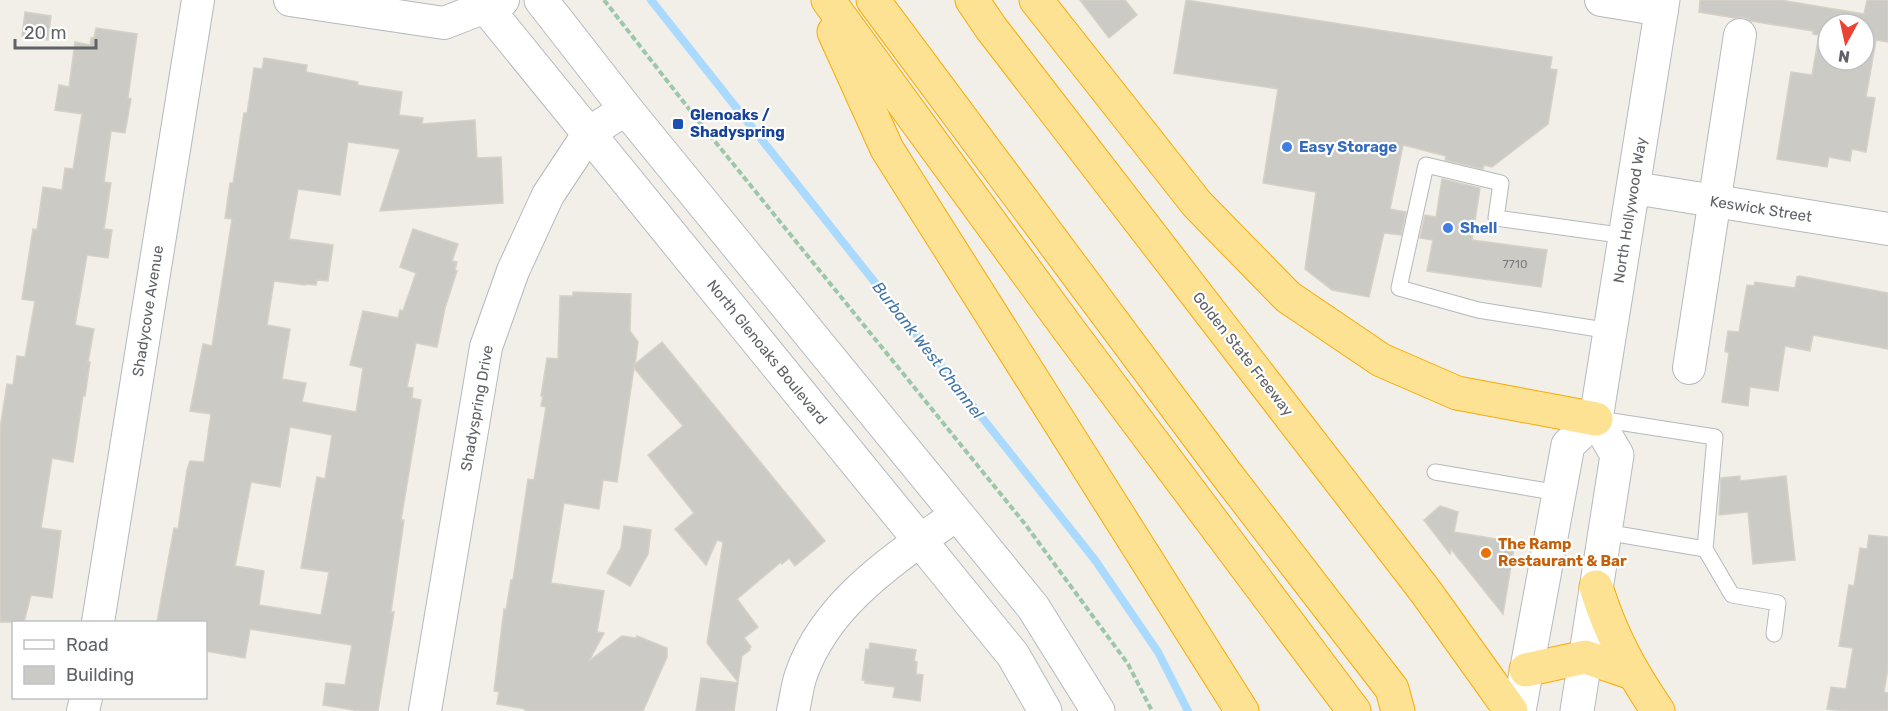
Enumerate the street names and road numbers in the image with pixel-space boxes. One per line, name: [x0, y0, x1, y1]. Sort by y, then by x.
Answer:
street label: North Hollywood Way: [1610, 136, 1650, 284]
street label: Keswick Street: [1709, 192, 1813, 226]
street label: Shadycove Avenue: [129, 244, 167, 378]
street label: North Glenoaks Boulevard: [703, 276, 831, 428]
street label: Golden State Freeway: [1189, 288, 1297, 420]
street label: Shadyspring Drive: [457, 344, 497, 472]

